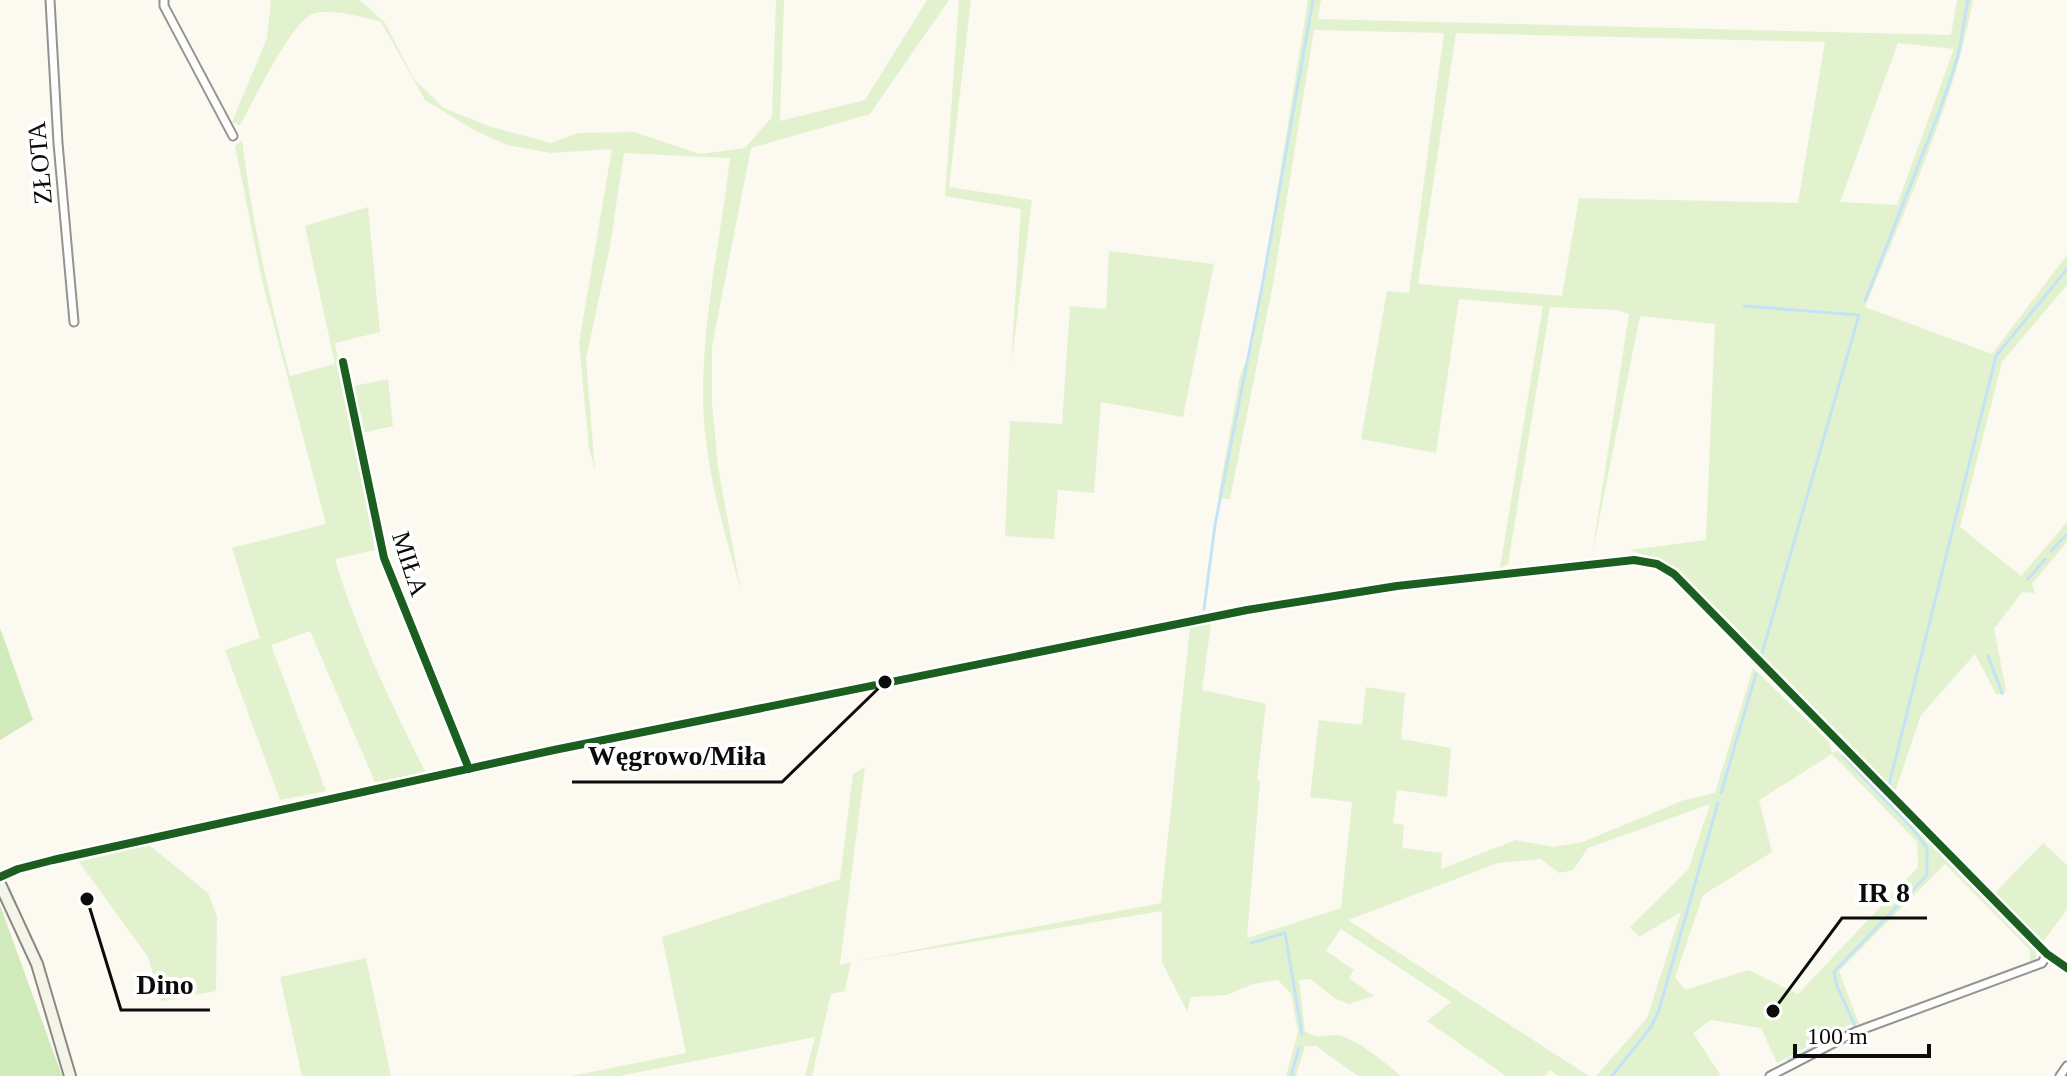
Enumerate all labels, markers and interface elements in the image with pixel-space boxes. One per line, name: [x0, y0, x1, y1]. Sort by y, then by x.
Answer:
street label: ZŁOTA: [22, 120, 58, 206]
street label: MIŁA: [386, 528, 434, 600]
callout: Węgrowo/Miła: [572, 730, 782, 782]
text: Węgrowo/Miła: [588, 740, 766, 771]
callout: IR 8: [1842, 866, 1927, 918]
text: IR 8: [1858, 877, 1910, 908]
callout: Dino: [121, 958, 210, 1010]
text: Dino: [136, 969, 194, 1000]
scale bar: [1795, 1008, 1929, 1058]
text: 100 m: [1807, 1023, 1868, 1049]

